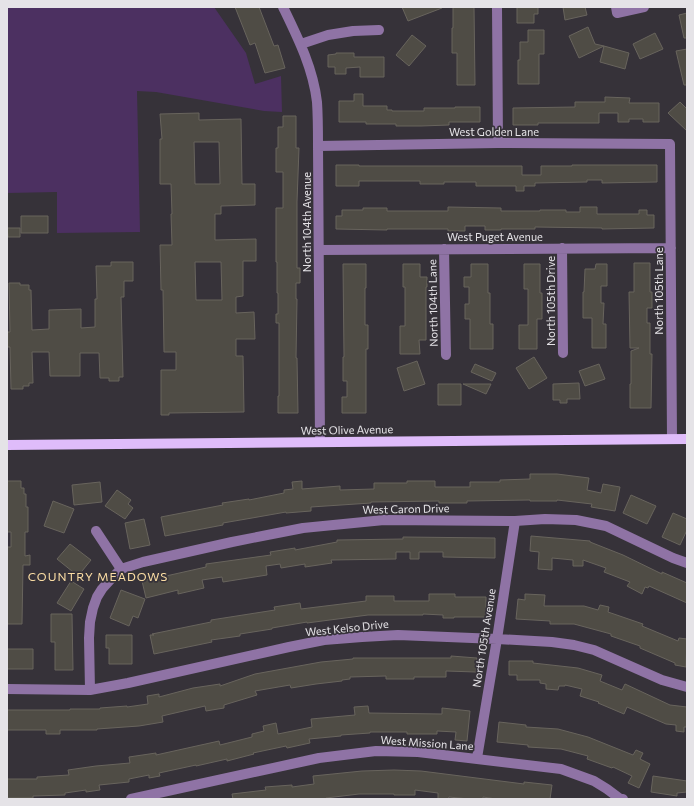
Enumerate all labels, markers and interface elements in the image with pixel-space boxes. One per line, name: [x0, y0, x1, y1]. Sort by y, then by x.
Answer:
street label: West Golden Lane: [449, 125, 539, 138]
street label: North 104th Avenue: [300, 172, 313, 272]
street label: West Puget Avenue: [447, 230, 543, 243]
street label: North 105th Lane: [652, 247, 665, 335]
street label: North 105th Drive: [544, 256, 557, 346]
street label: North 104th Lane: [425, 259, 440, 347]
street label: West Olive Avenue: [301, 422, 394, 437]
street label: West Caron Drive: [362, 501, 450, 516]
district label: COUNTRY MEADOWS: [28, 569, 168, 583]
street label: North 105th Avenue: [469, 587, 498, 688]
street label: West Kelso Drive: [305, 617, 389, 638]
street label: West Mission Lane: [380, 733, 474, 752]

